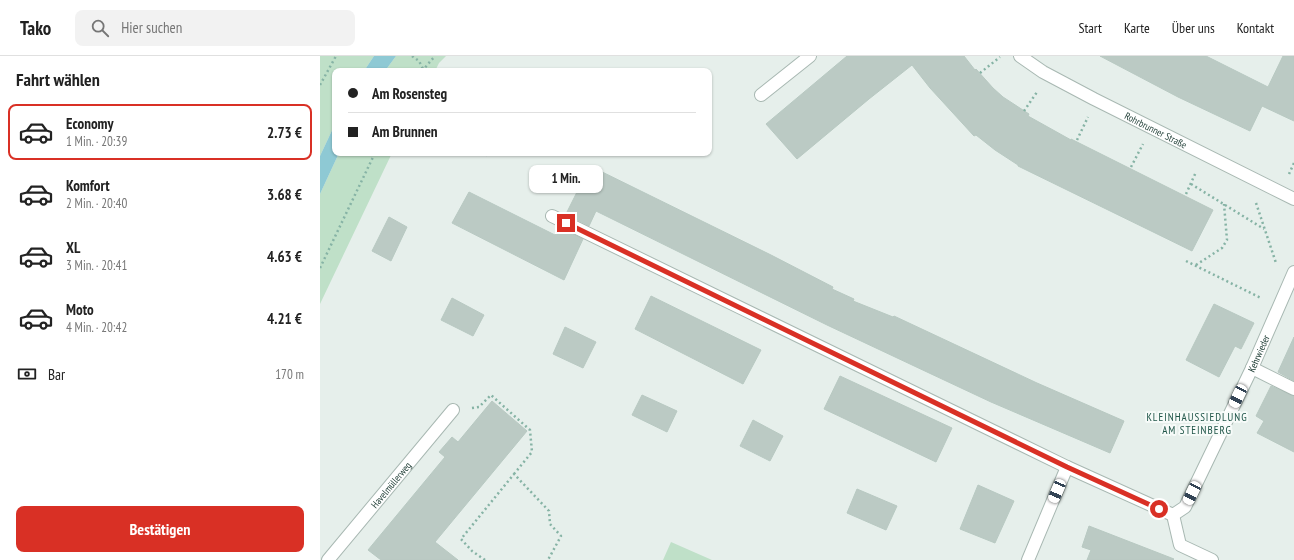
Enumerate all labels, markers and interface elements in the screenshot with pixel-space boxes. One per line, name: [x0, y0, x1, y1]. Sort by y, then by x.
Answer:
search box: [75, 10, 355, 46]
text: Tako: [20, 16, 51, 40]
icon: search: [89, 17, 111, 39]
text: Hier suchen: [121, 18, 182, 37]
text: Start: [1078, 19, 1102, 37]
text: Karte: [1124, 19, 1150, 37]
text: Über uns: [1172, 19, 1215, 37]
text: Kontakt: [1237, 19, 1274, 37]
text: Fahrt wählen: [16, 68, 100, 91]
text: Am Rosensteg: [372, 84, 447, 103]
street label: Rohrbrunner Straße: [1122, 109, 1189, 151]
icon: car: [18, 114, 54, 150]
text: Economy: [66, 114, 114, 133]
text: Am Brunnen: [372, 122, 438, 141]
text: 2.73 €: [267, 123, 302, 142]
text: 1 Min. · 20:39: [66, 133, 127, 150]
callout: 1 Min.: [529, 165, 603, 193]
text: 1 Min.: [551, 170, 581, 187]
icon: car: [18, 176, 54, 212]
text: Komfort: [66, 176, 110, 195]
text: 3.68 €: [267, 185, 302, 204]
text: 2 Min. · 20:40: [66, 195, 127, 212]
route end: [557, 214, 575, 232]
icon: car: [18, 238, 54, 274]
text: XL: [66, 238, 80, 257]
text: 4.63 €: [267, 247, 302, 266]
text: 3 Min. · 20:41: [66, 257, 127, 274]
icon: car: [18, 300, 54, 336]
text: Moto: [66, 300, 94, 319]
text: 4.21 €: [267, 309, 302, 328]
text: 4 Min. · 20:42: [66, 319, 127, 336]
street label: Kehrwieder: [1245, 333, 1273, 374]
icon: cash: [16, 363, 38, 385]
text: Bar: [48, 365, 65, 384]
text: 170 m: [275, 366, 304, 383]
car: [1227, 383, 1249, 409]
district label: KLEINHAUSSIEDLUNG AM STEINBERG: [1146, 410, 1248, 437]
street label: Havelmüllerweg: [368, 459, 414, 511]
car: [1047, 478, 1067, 504]
car: [1181, 480, 1203, 506]
route start: [1150, 500, 1168, 518]
button: Bestätigen: [16, 506, 304, 552]

